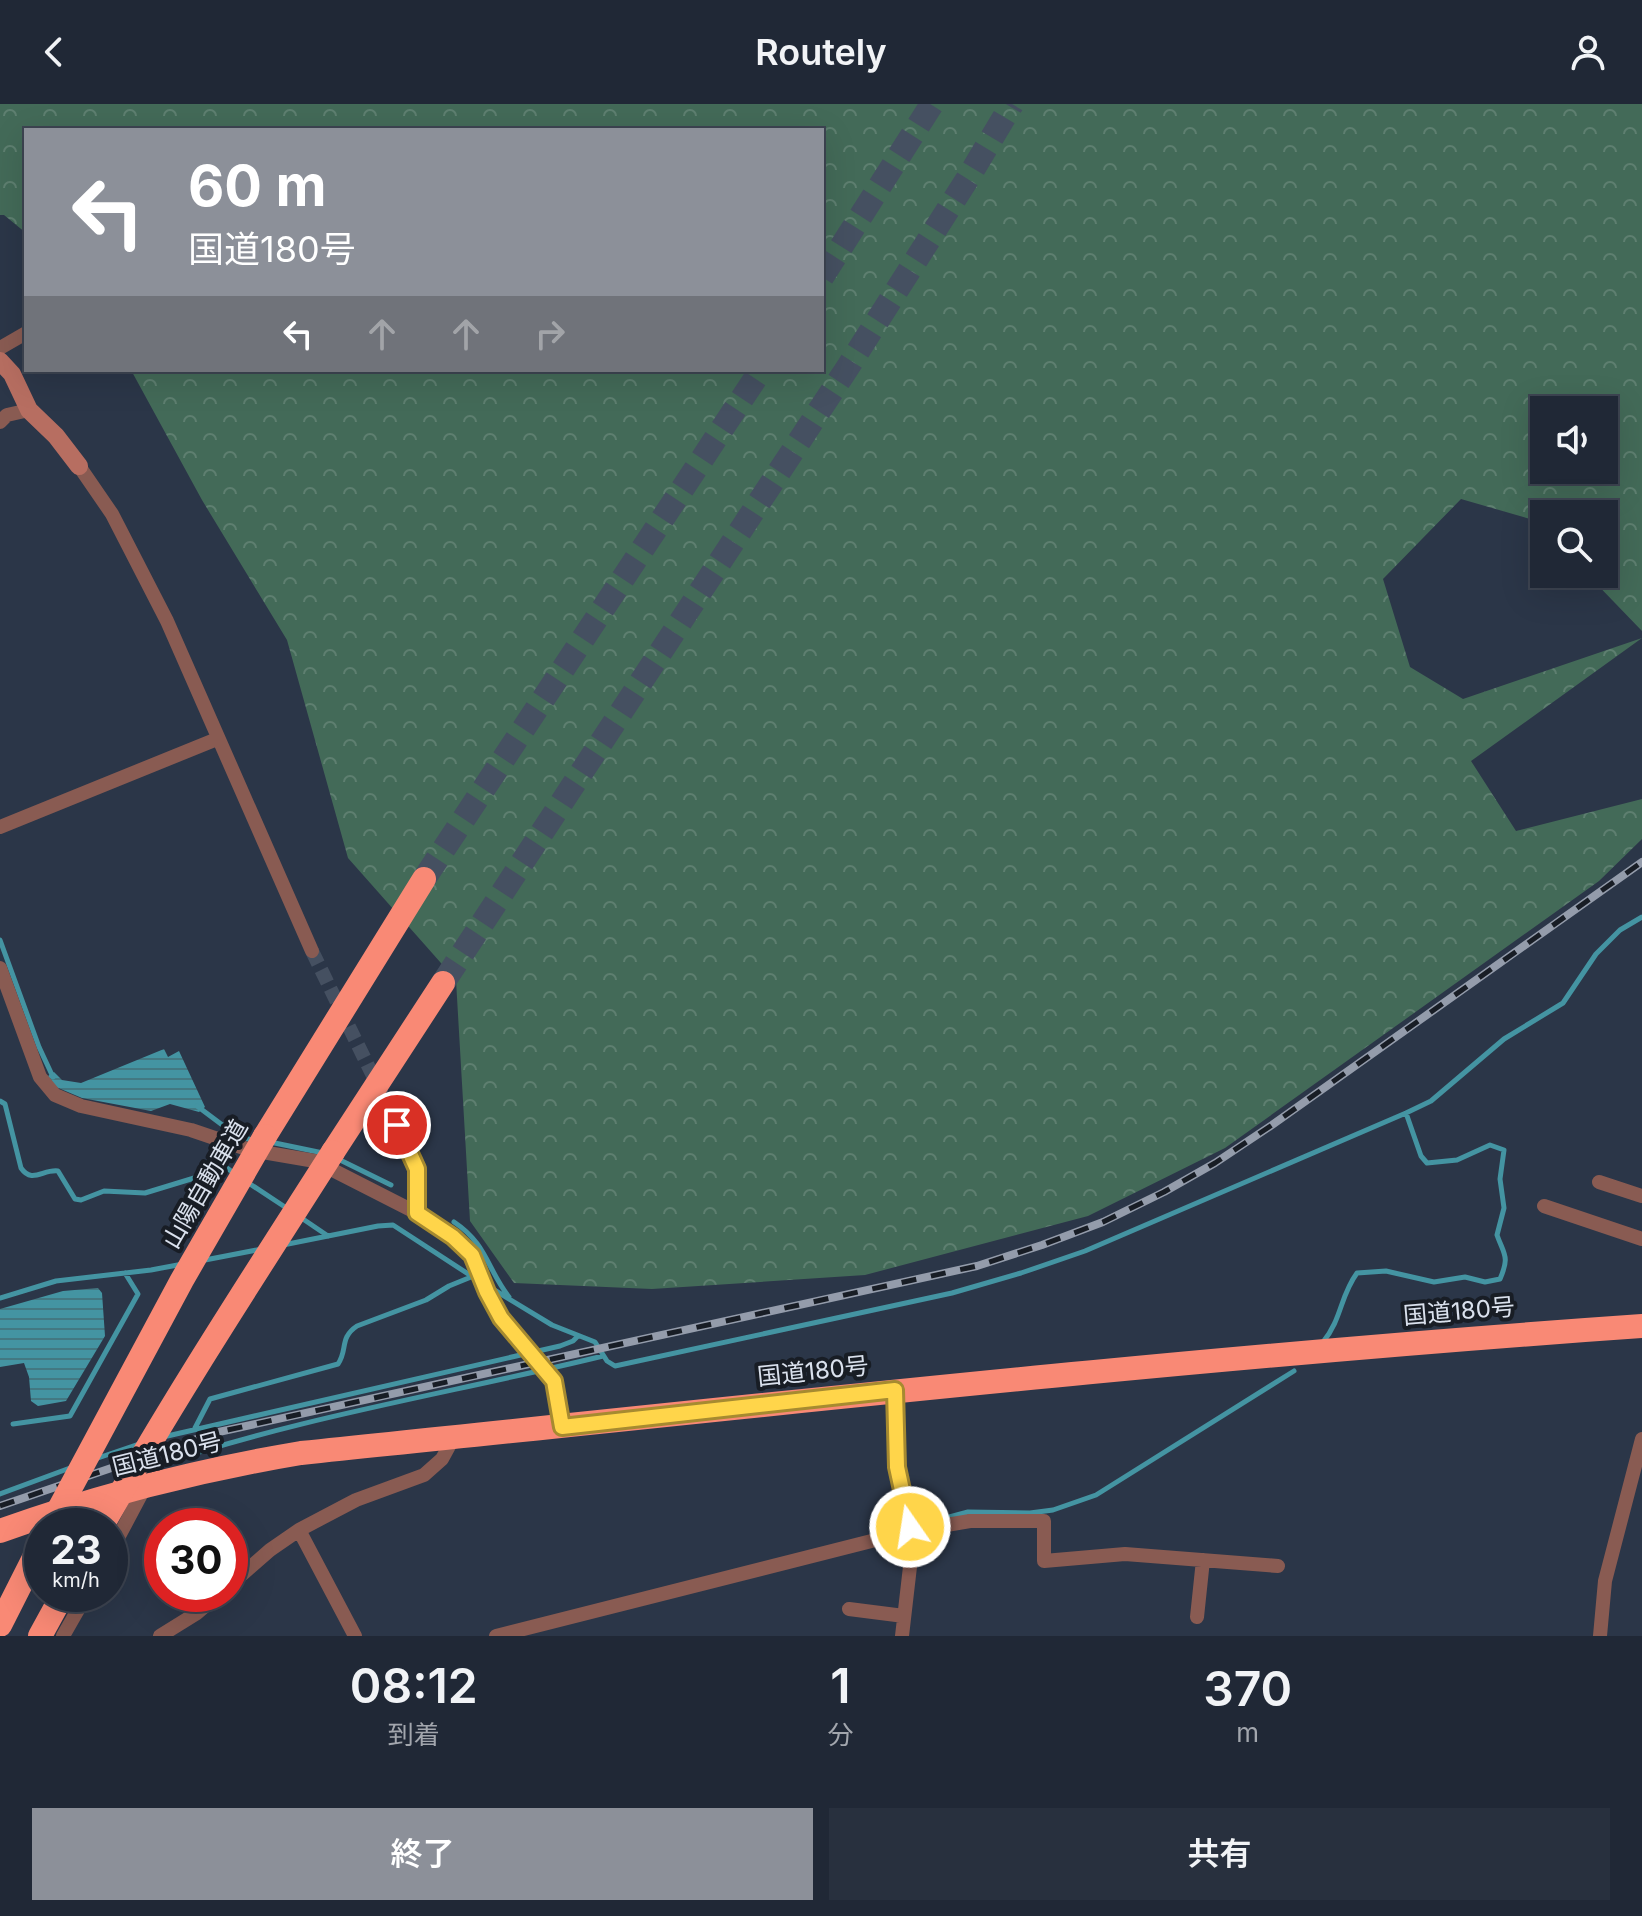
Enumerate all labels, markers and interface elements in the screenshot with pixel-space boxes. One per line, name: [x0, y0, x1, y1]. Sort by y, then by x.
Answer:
icon: back: [32, 30, 76, 74]
text: Routely: [755, 30, 887, 74]
icon: person: [1566, 30, 1610, 74]
text: 60 m: [188, 152, 327, 220]
icon: left: [56, 160, 160, 264]
text: 国道180号: [188, 227, 356, 271]
icon: left: [276, 312, 320, 356]
icon: ahead: [360, 312, 404, 356]
icon: ahead: [444, 312, 488, 356]
icon: right: [528, 312, 572, 356]
map controls: [1530, 396, 1618, 588]
button: sound: [1530, 396, 1618, 484]
button: search: [1530, 500, 1618, 588]
pin: [363, 1091, 431, 1159]
icon: arrive: [375, 1103, 419, 1147]
street label: 山陽自動車道: [156, 1114, 254, 1254]
street label: 国道180号: [1402, 1292, 1516, 1330]
street label: 国道180号: [756, 1351, 870, 1391]
street label: 国道180号: [109, 1426, 225, 1482]
position arrow: [868, 1485, 952, 1569]
speed limit sign: 30: [144, 1508, 248, 1612]
text: 23: [50, 1525, 102, 1574]
text: km/h: [52, 1568, 100, 1592]
text: 08:12: [350, 1656, 478, 1715]
text: 1: [830, 1656, 851, 1715]
text: 370: [1203, 1659, 1292, 1718]
text: m: [1236, 1717, 1259, 1748]
text: 到着: [388, 1719, 440, 1750]
text: 分: [827, 1719, 853, 1750]
button: 終了: [32, 1808, 813, 1900]
button: 共有: [829, 1808, 1610, 1900]

